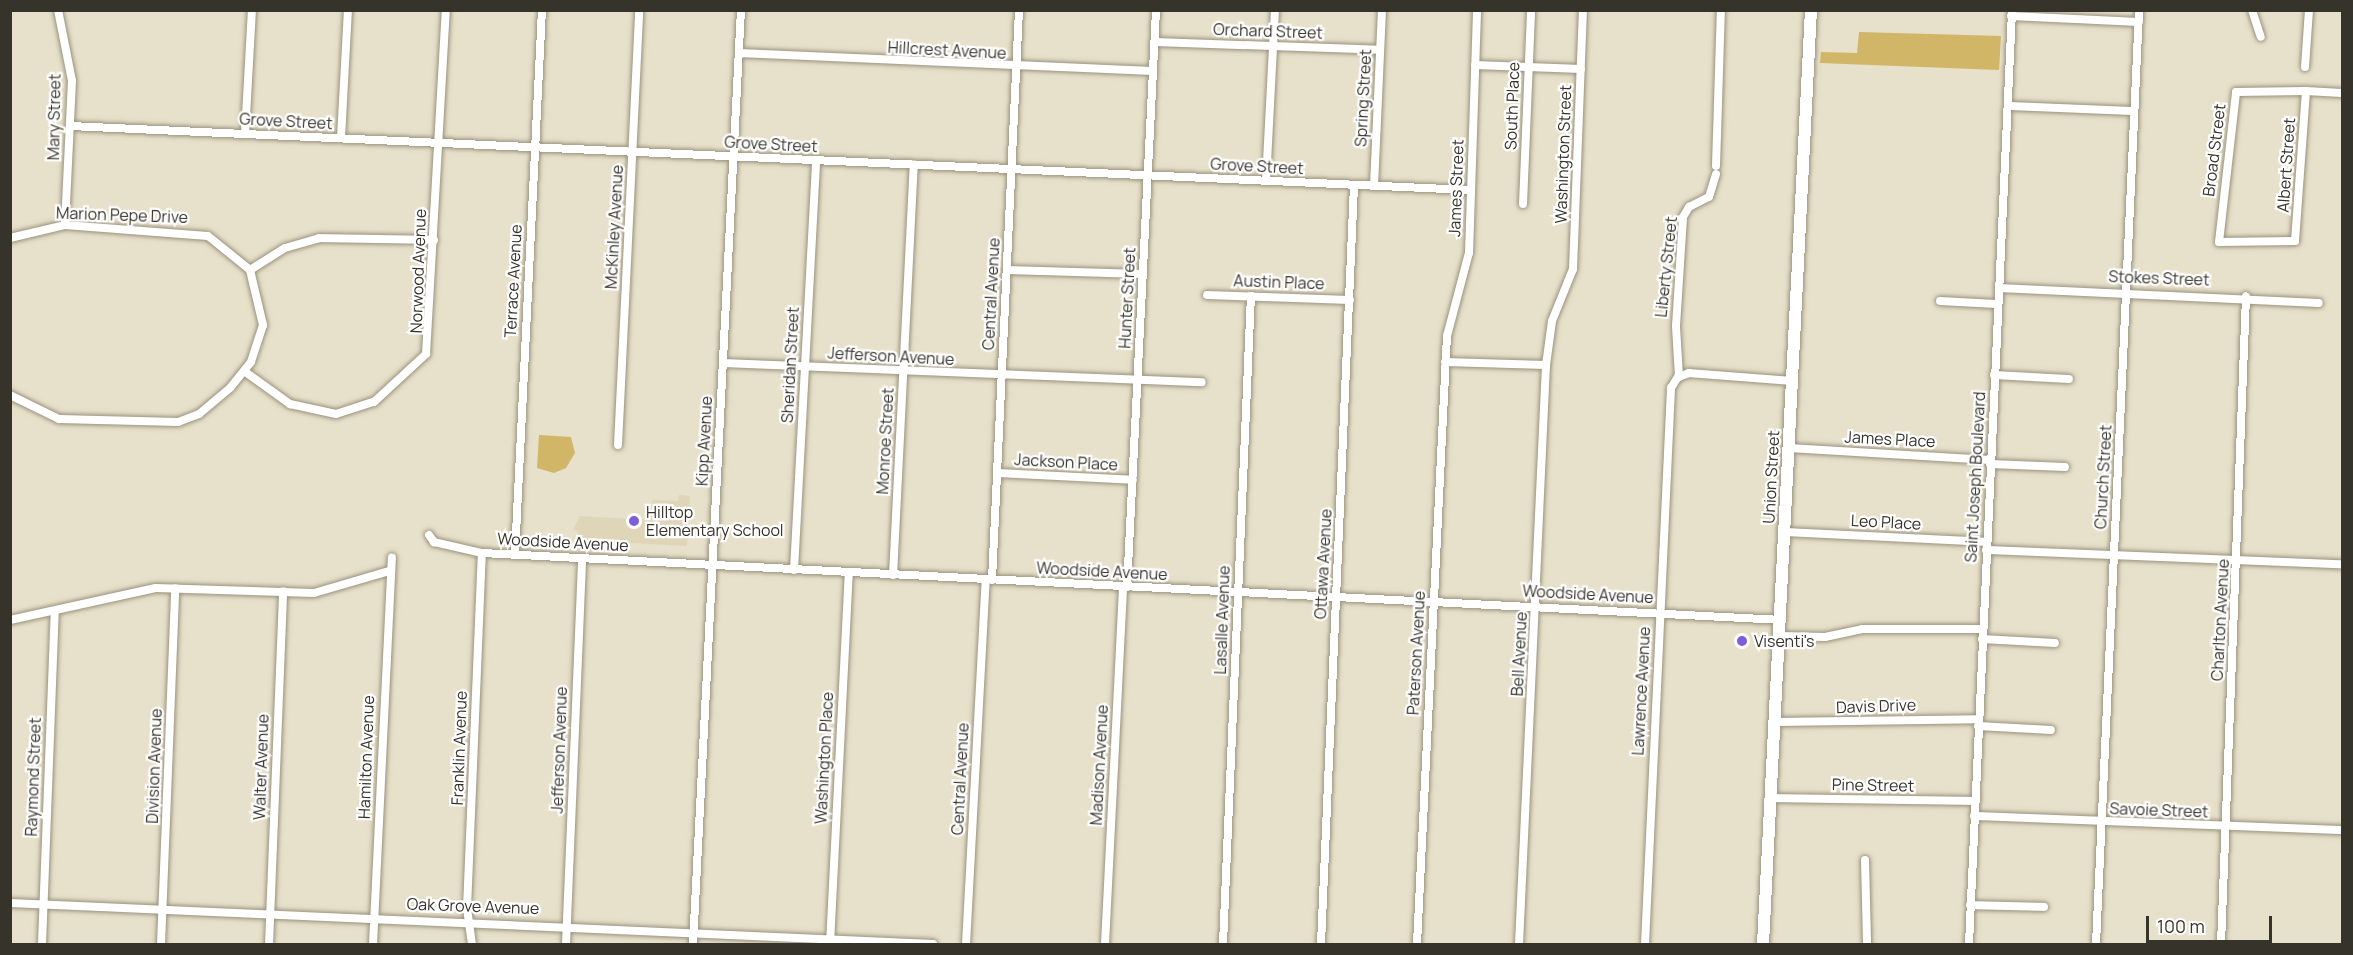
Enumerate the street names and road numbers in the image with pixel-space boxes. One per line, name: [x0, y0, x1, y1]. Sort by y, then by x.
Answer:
street label: Orchard Street: [1213, 19, 1323, 43]
street label: Hillcrest Avenue: [887, 37, 1007, 63]
street label: Spring Street: [1351, 49, 1375, 147]
street label: South Place: [1501, 62, 1523, 150]
street label: Mary Street: [44, 74, 64, 160]
street label: Washington Street: [1551, 84, 1575, 224]
street label: Broad Street: [2199, 102, 2229, 198]
street label: Grove Street: [239, 109, 333, 133]
street label: Albert Street: [2273, 117, 2299, 213]
street label: Grove Street: [724, 132, 818, 156]
street label: James Street: [1445, 139, 1467, 237]
street label: Grove Street: [1210, 154, 1304, 178]
street label: McKinley Avenue: [601, 164, 627, 290]
street label: Marion Pepe Drive: [56, 203, 188, 227]
street label: Norwood Avenue: [406, 208, 430, 334]
street label: Liberty Street: [1651, 216, 1681, 318]
street label: Terrace Avenue: [500, 224, 526, 338]
street label: Central Avenue: [978, 237, 1004, 351]
street label: Hunter Street: [1115, 247, 1139, 349]
street label: Stokes Street: [2108, 267, 2210, 289]
street label: Austin Place: [1233, 271, 1325, 293]
street label: Sheridan Street: [777, 306, 803, 424]
street label: Jefferson Avenue: [827, 343, 955, 369]
street label: Monroe Street: [873, 387, 897, 495]
street label: Saint Joseph Boulevard: [1961, 391, 1989, 563]
street label: Kipp Avenue: [692, 395, 716, 487]
street label: Church Street: [2091, 424, 2115, 530]
street label: James Place: [1844, 427, 1936, 451]
street label: Union Street: [1759, 430, 1783, 524]
street label: Jackson Place: [1014, 450, 1118, 474]
street label: Ottawa Avenue: [1311, 508, 1335, 620]
street label: Leo Place: [1850, 511, 1922, 533]
street label: Woodside Avenue: [497, 529, 629, 555]
street label: Woodside Avenue: [1036, 558, 1168, 584]
street label: Charlton Avenue: [2207, 558, 2233, 682]
street label: Lasalle Avenue: [1211, 565, 1233, 675]
street label: Woodside Avenue: [1522, 581, 1654, 607]
street label: Paterson Avenue: [1403, 590, 1429, 716]
street label: Bell Avenue: [1507, 611, 1531, 697]
street label: Lawrence Avenue: [1628, 626, 1654, 756]
street label: Jefferson Avenue: [547, 686, 571, 814]
street label: Franklin Avenue: [447, 690, 471, 806]
street label: Washington Place: [811, 691, 837, 825]
street label: Hamilton Avenue: [354, 695, 378, 819]
street label: Davis Drive: [1836, 695, 1916, 717]
street label: Madison Avenue: [1086, 704, 1112, 826]
street label: Division Avenue: [142, 708, 166, 824]
street label: Walter Avenue: [250, 714, 272, 820]
street label: Raymond Street: [21, 717, 45, 837]
street label: Central Avenue: [947, 722, 973, 836]
street label: Pine Street: [1832, 775, 1914, 795]
street label: Savoie Street: [2109, 799, 2209, 821]
street label: Oak Grove Avenue: [406, 894, 540, 918]

